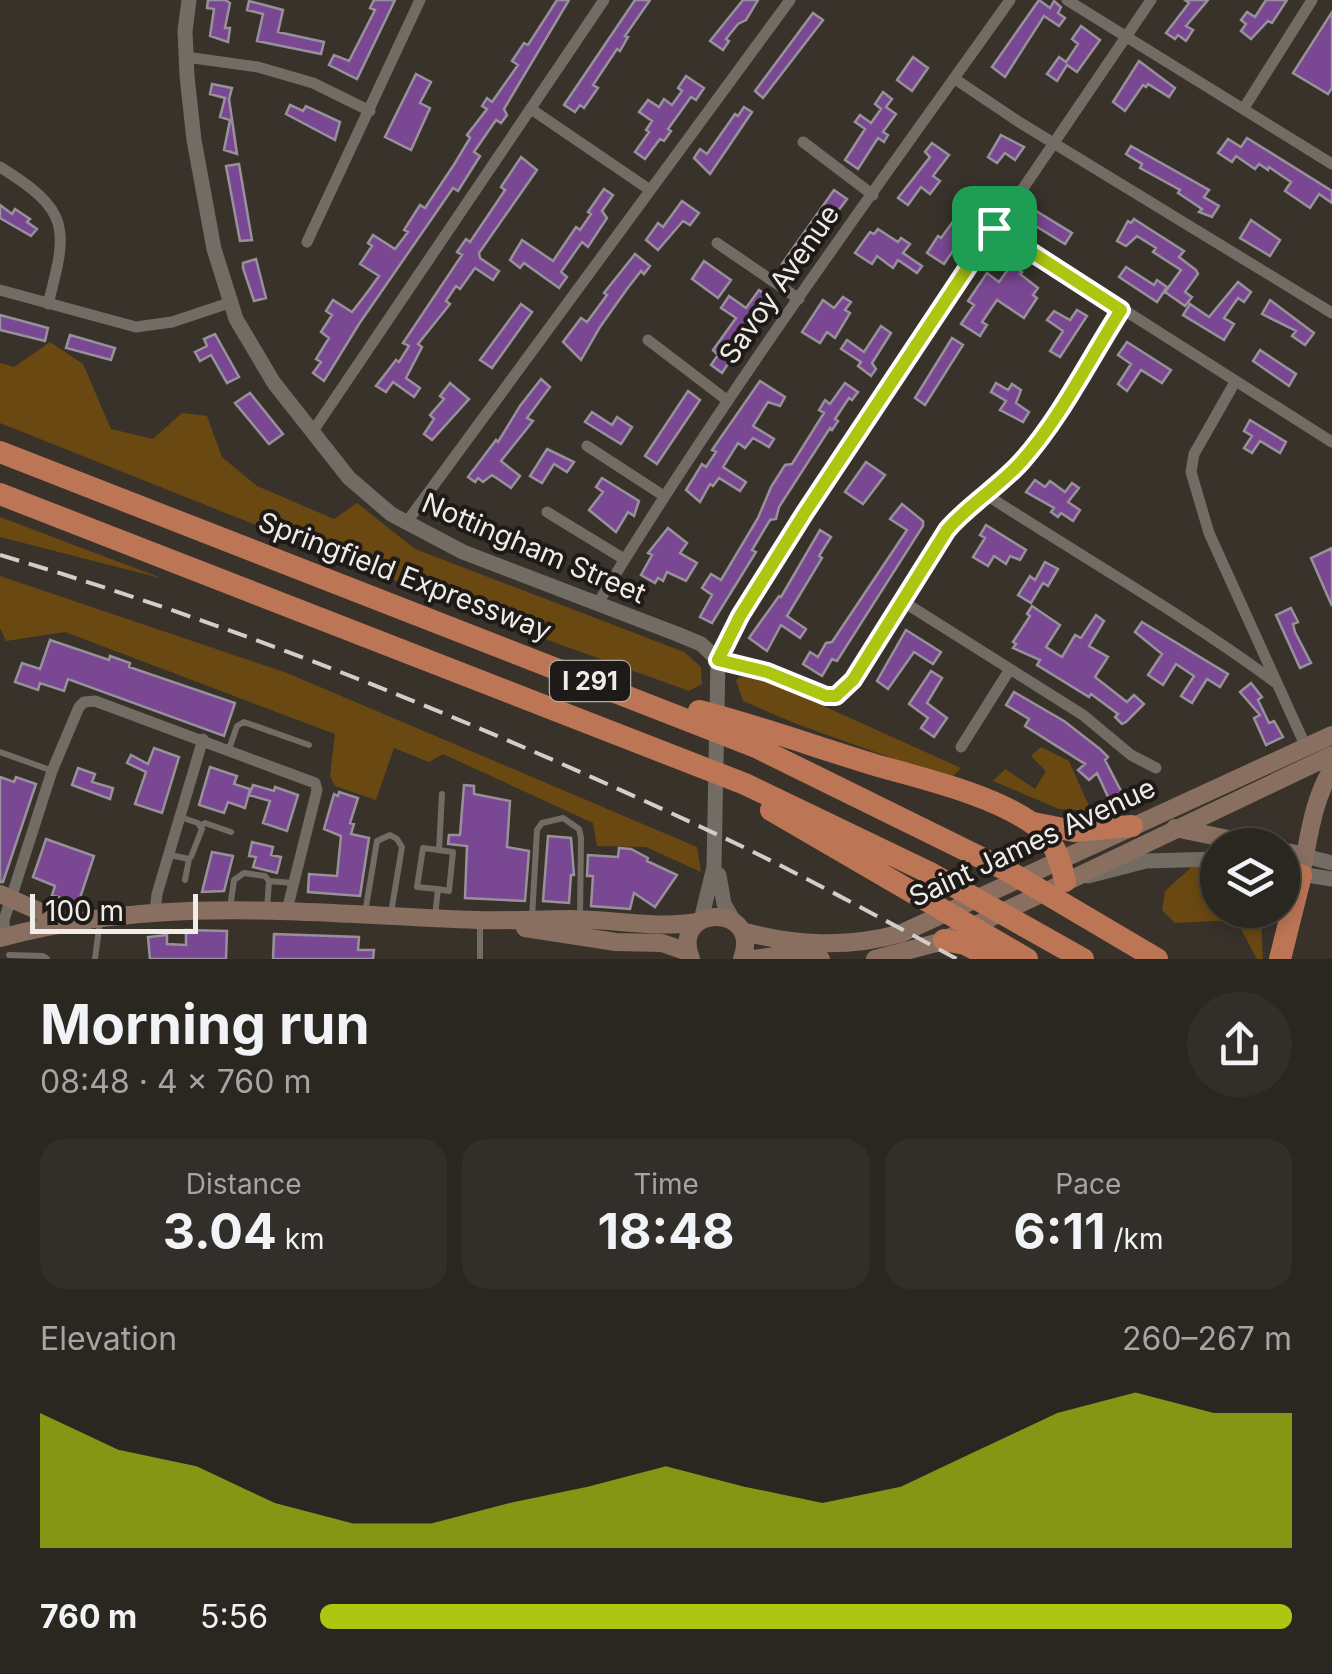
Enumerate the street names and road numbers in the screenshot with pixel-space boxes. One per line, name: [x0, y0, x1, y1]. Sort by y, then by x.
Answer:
street label: Savoy Avenue: [712, 198, 846, 370]
street label: Nottingham Street: [417, 486, 651, 610]
street label: Springfield Expressway: [254, 504, 556, 648]
road number: I 291: [550, 661, 630, 701]
street label: Saint James Avenue: [904, 770, 1160, 914]

